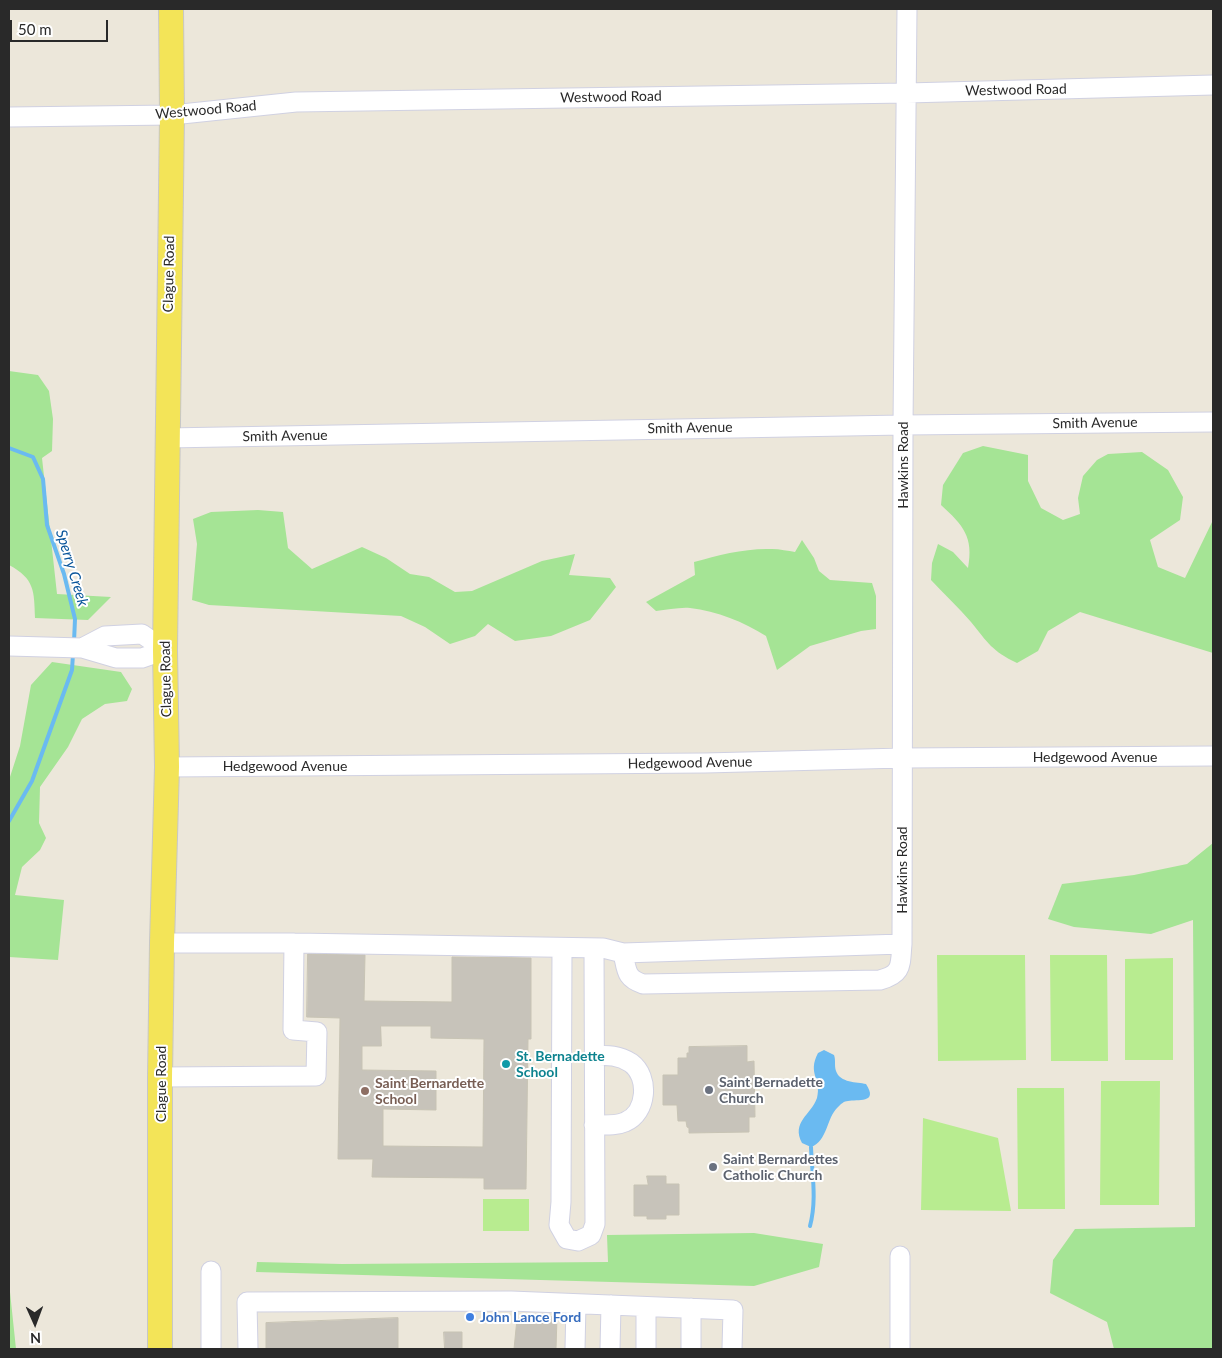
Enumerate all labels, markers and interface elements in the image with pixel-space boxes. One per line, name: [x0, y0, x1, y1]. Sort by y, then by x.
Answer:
scale bar: [12, 10, 110, 42]
text: 50 m: [18, 20, 52, 38]
street label: Westwood Road: [965, 81, 1067, 99]
street label: Westwood Road: [560, 88, 662, 106]
street label: Westwood Road: [155, 97, 257, 123]
street label: Clague Road: [160, 235, 178, 313]
street label: Smith Avenue: [1052, 414, 1138, 432]
street label: Smith Avenue: [647, 419, 733, 437]
street label: Hawkins Road: [895, 421, 911, 509]
street label: Smith Avenue: [242, 427, 328, 445]
water label: Sperry Creek: [52, 528, 92, 608]
street label: Clague Road: [157, 640, 175, 718]
street label: Hedgewood Avenue: [1033, 749, 1157, 765]
street label: Hedgewood Avenue: [627, 754, 753, 772]
street label: Hedgewood Avenue: [223, 758, 347, 774]
street label: Hawkins Road: [894, 826, 910, 914]
street label: Clague Road: [153, 1046, 169, 1122]
place label: St. Bernadette School: [516, 1048, 605, 1080]
marker: St. Bernadette School: [500, 1058, 512, 1070]
place label: Saint Bernadette Church: [719, 1074, 823, 1106]
place label: Saint Bernardette School: [375, 1075, 484, 1108]
marker: Saint Bernadette Church: [703, 1084, 715, 1096]
marker: Saint Bernardette School: [359, 1085, 371, 1097]
place label: Saint Bernardettes Catholic Church: [723, 1151, 838, 1184]
marker: Saint Bernardettes Catholic Church: [707, 1161, 719, 1173]
north arrow: [10, 1298, 60, 1348]
place label: John Lance Ford: [480, 1309, 581, 1325]
marker: John Lance Ford: [464, 1311, 476, 1323]
text: N: [30, 1330, 41, 1347]

